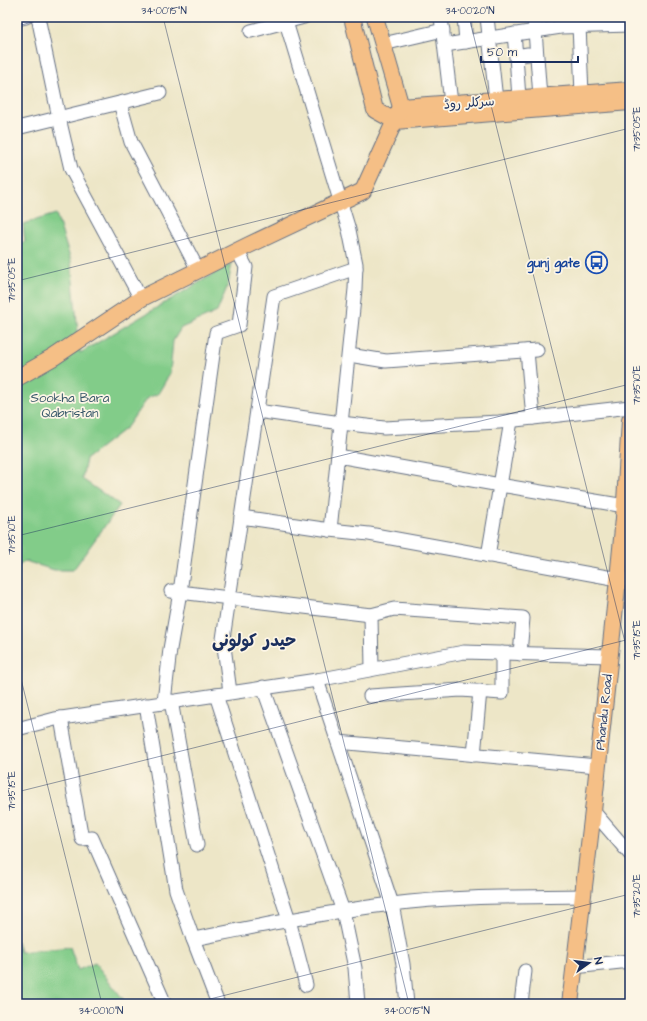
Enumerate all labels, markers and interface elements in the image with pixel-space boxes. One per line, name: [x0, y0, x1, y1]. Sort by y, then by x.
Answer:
text: 34°00'15"N: [141, 4, 187, 18]
text: 34°00'20"N: [446, 4, 495, 18]
scale bar: [481, 38, 578, 64]
text: 50 m: [487, 44, 518, 61]
street label: سرکلر روڈ: [443, 92, 495, 114]
text: 71°35'05"E: [630, 106, 644, 152]
bus stop icon: gunj gate: [583, 249, 609, 275]
place label: gunj gate: [527, 254, 580, 274]
text: 71°35'05"E: [5, 257, 19, 303]
text: 71°35'10"E: [630, 365, 644, 405]
park label: Sookha Bara Qabristan: [31, 389, 110, 422]
text: 71°35'10"E: [5, 515, 19, 555]
text: 71°35'15"E: [630, 620, 644, 660]
district label: حیدر کولونی: [212, 629, 296, 653]
street label: Phandu Road: [591, 673, 617, 751]
text: 71°35'15"E: [5, 771, 19, 811]
text: 71°35'20"E: [630, 874, 644, 918]
north arrow: [569, 943, 609, 983]
text: N: [590, 956, 606, 966]
text: 34°00'10"N: [79, 1004, 123, 1018]
text: 34°00'15"N: [384, 1004, 430, 1018]

